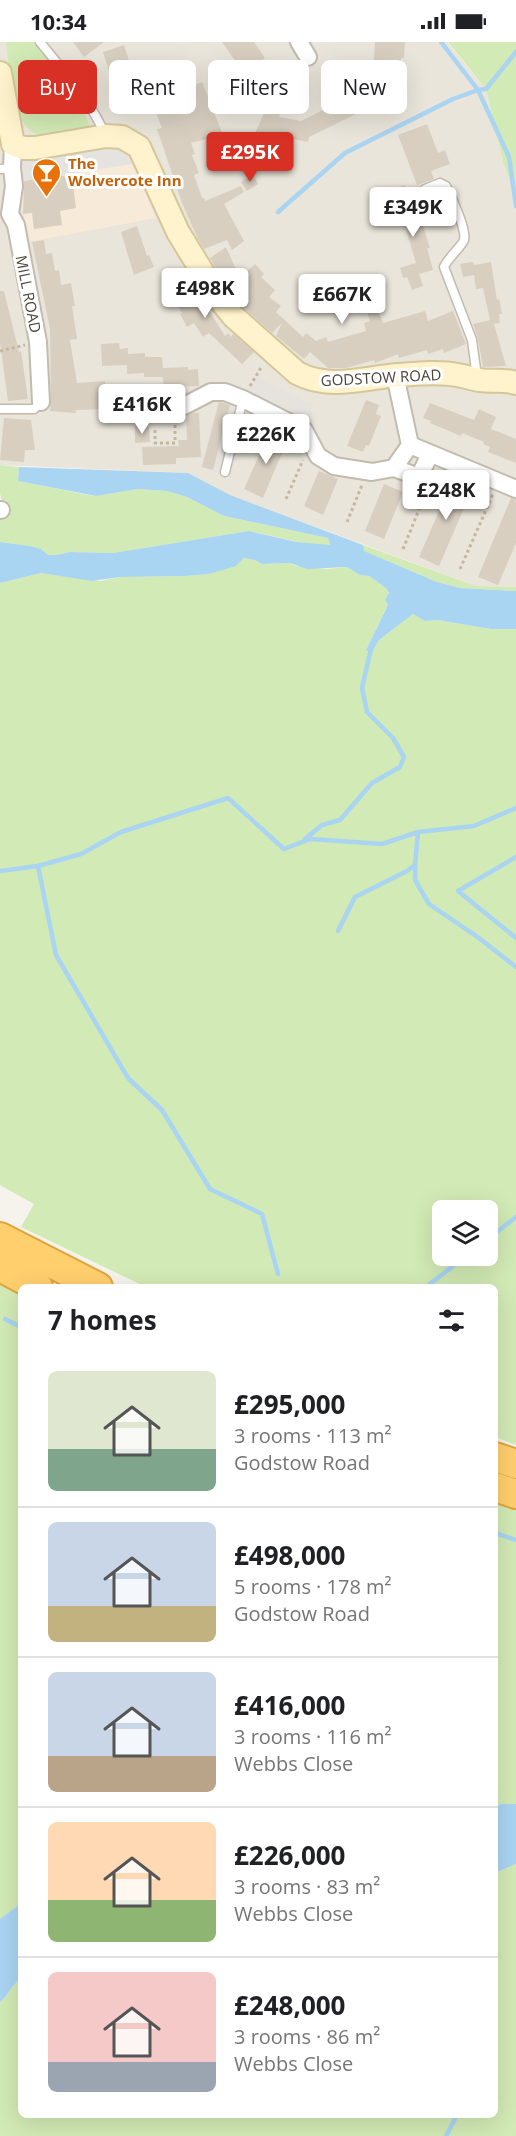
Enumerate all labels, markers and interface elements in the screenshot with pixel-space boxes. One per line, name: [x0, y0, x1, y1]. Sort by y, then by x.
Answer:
text: 10:34: [30, 6, 87, 36]
chip: Buy: [18, 60, 97, 114]
chip: Rent: [109, 60, 196, 114]
chip: Filters: [208, 60, 309, 114]
chip: New: [321, 60, 407, 114]
pin: £295K: [208, 132, 292, 183]
text: £295K: [220, 138, 280, 165]
place label: The Wolvercote Inn: [68, 153, 182, 190]
bar icon: The Wolvercote Inn: [31, 156, 63, 198]
pin: £349K: [371, 187, 455, 238]
text: £349K: [383, 193, 443, 220]
street label: MILL ROAD: [12, 254, 46, 334]
pin: £498K: [163, 268, 247, 319]
text: £498K: [175, 274, 235, 301]
pin: £667K: [300, 274, 384, 325]
text: £667K: [312, 280, 372, 307]
street label: GODSTOW ROAD: [320, 364, 442, 390]
pin: £416K: [100, 384, 184, 435]
text: £416K: [112, 390, 172, 417]
pin: £226K: [224, 414, 308, 465]
text: £226K: [236, 420, 296, 447]
pin: £248K: [404, 470, 488, 521]
text: £248K: [416, 476, 476, 503]
map controls: [432, 1200, 498, 1266]
button: layers: [432, 1200, 498, 1266]
text: 7 homes: [48, 1302, 157, 1338]
icon: filters: [435, 1304, 468, 1337]
text: £295,000: [234, 1386, 345, 1422]
icon: home: [96, 1395, 168, 1467]
text: 3 rooms · 113 m²: [234, 1422, 392, 1449]
text: Godstow Road: [234, 1449, 370, 1476]
text: £498,000: [234, 1537, 345, 1573]
icon: home: [96, 1546, 168, 1618]
text: 5 rooms · 178 m²: [234, 1573, 392, 1600]
text: Godstow Road: [234, 1600, 370, 1627]
text: £416,000: [234, 1687, 345, 1723]
icon: home: [96, 1696, 168, 1768]
text: 3 rooms · 116 m²: [234, 1723, 392, 1750]
text: Webbs Close: [234, 1750, 353, 1777]
text: £226,000: [234, 1837, 345, 1873]
icon: home: [96, 1846, 168, 1918]
text: 3 rooms · 83 m²: [234, 1873, 380, 1900]
text: Webbs Close: [234, 1900, 353, 1927]
text: £248,000: [234, 1987, 345, 2023]
icon: home: [96, 1996, 168, 2068]
text: 3 rooms · 86 m²: [234, 2023, 380, 2050]
text: Webbs Close: [234, 2050, 353, 2077]

